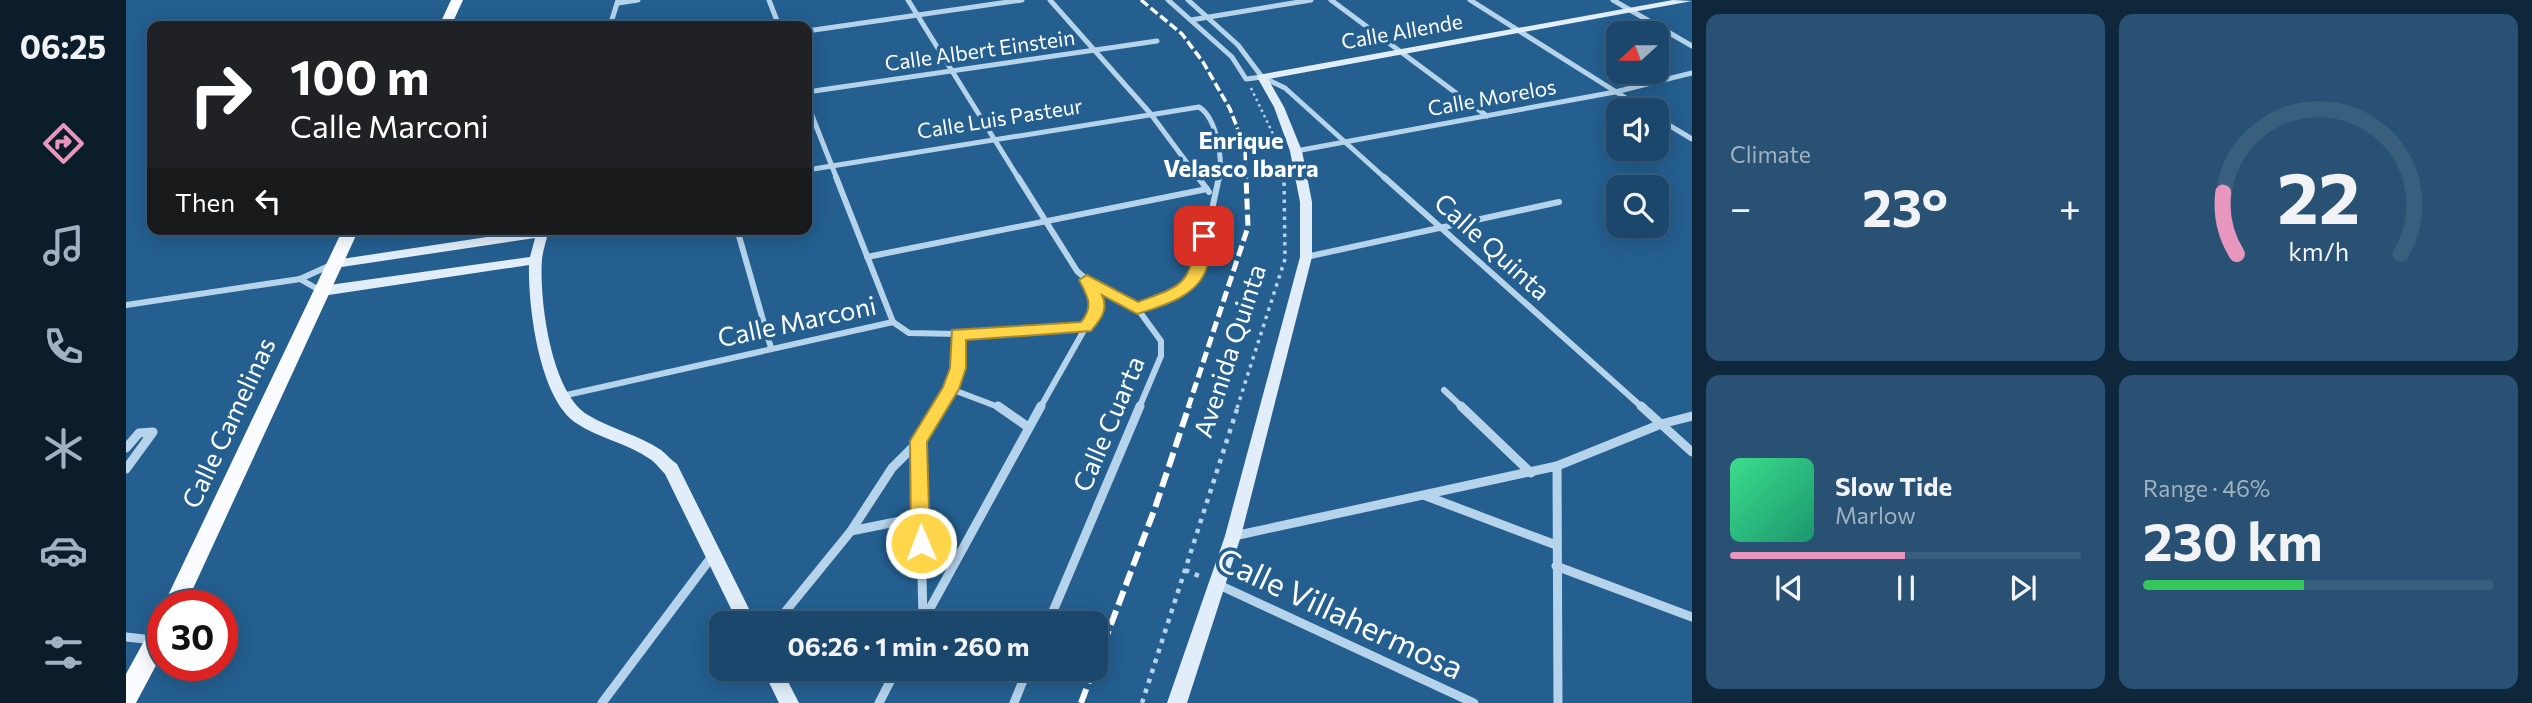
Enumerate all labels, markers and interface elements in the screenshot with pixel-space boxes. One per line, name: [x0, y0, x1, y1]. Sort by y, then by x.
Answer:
street label: Calle Allende: [1339, 8, 1464, 53]
north arrow: [1606, 21, 1670, 84]
map controls: [1606, 21, 1669, 238]
street label: Calle Albert Einstein: [883, 24, 1077, 75]
text: 06:25: [20, 26, 106, 66]
text: 100 m: [290, 45, 429, 105]
icon: right: [175, 49, 266, 140]
street label: Calle Morelos: [1426, 73, 1558, 120]
street label: Calle Luis Pasteur: [915, 92, 1084, 143]
button: sound: [1606, 98, 1669, 161]
text: Calle Marconi: [290, 105, 489, 145]
icon: directions: [39, 119, 88, 168]
district label: Enrique Velasco Ibarra: [1163, 125, 1319, 182]
text: Climate: [1730, 140, 1811, 168]
text: 22: [2277, 150, 2360, 239]
text: 23°: [1862, 174, 1948, 238]
button: search: [1606, 175, 1669, 238]
icon: left: [249, 182, 287, 220]
text: −: [1730, 183, 1752, 230]
text: +: [2059, 183, 2081, 230]
text: Then: [175, 186, 235, 217]
street label: Calle Quinta: [1429, 186, 1557, 306]
pin: [1174, 206, 1234, 266]
icon: arrive: [1185, 217, 1223, 255]
icon: music: [39, 221, 88, 270]
text: km/h: [2288, 235, 2349, 265]
street label: Avenida Quinta: [1186, 260, 1271, 441]
street label: Calle Marconi: [714, 289, 879, 352]
icon: phone: [39, 322, 88, 371]
street label: Calle Camelinas: [175, 332, 281, 513]
street label: Calle Cuarta: [1065, 351, 1150, 496]
icon: climate: [39, 424, 88, 473]
text: Slow Tide: [1835, 470, 1952, 501]
text: Range · 46%: [2143, 474, 2270, 502]
text: Marlow: [1835, 501, 1916, 529]
position arrow: [884, 506, 958, 580]
text: 230 km: [2143, 508, 2323, 572]
icon: car: [39, 526, 88, 575]
street label: Calle Villahermosa: [1211, 538, 1470, 687]
icon: previous: [1770, 569, 1808, 607]
icon: pause: [1887, 569, 1925, 607]
icon: next: [2004, 569, 2042, 607]
speed limit sign: 30: [147, 590, 238, 681]
icon: filters: [39, 628, 88, 677]
text: 06:26 · 1 min · 260 m: [788, 630, 1029, 661]

